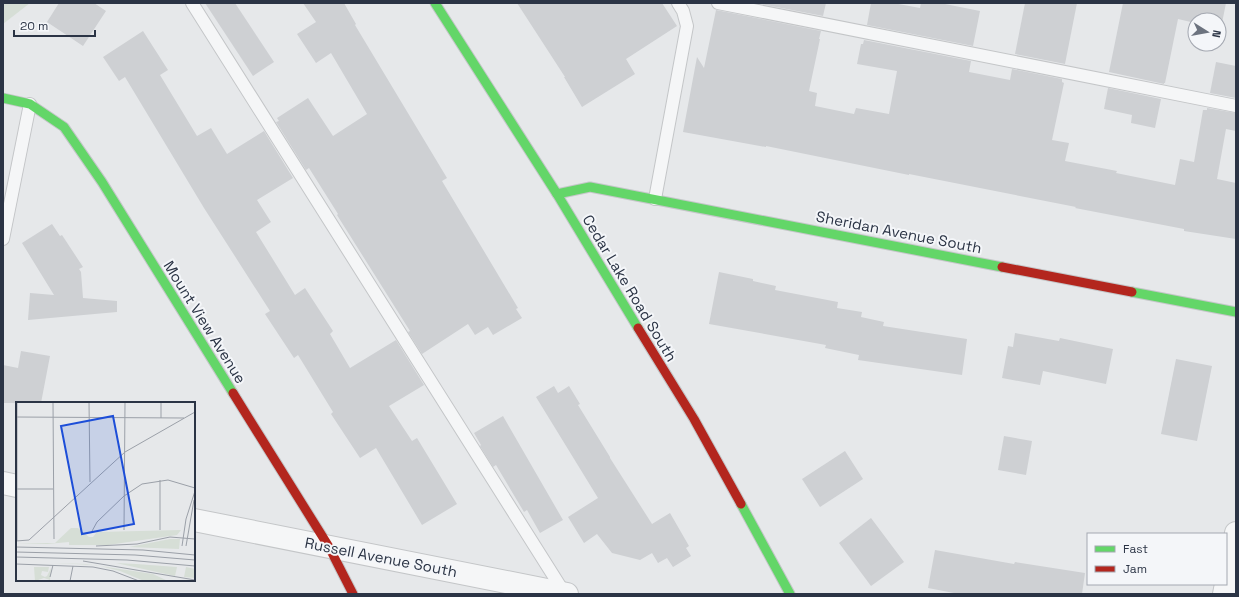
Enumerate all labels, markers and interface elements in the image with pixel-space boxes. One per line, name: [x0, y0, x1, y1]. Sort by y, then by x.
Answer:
scale bar: [14, 12, 95, 38]
north arrow: [1187, 12, 1227, 52]
text: 20 m: [20, 18, 48, 34]
text: N: [1209, 29, 1224, 39]
street label: Sheridan Avenue South: [815, 207, 983, 257]
street label: Cedar Lake Road South: [579, 211, 681, 365]
street label: Mount View Avenue: [160, 257, 251, 387]
inset map: [16, 402, 195, 581]
street label: Russell Avenue South: [303, 533, 459, 581]
legend: [1087, 533, 1227, 585]
text: Fast: [1123, 541, 1148, 557]
text: Jam: [1123, 561, 1147, 577]

